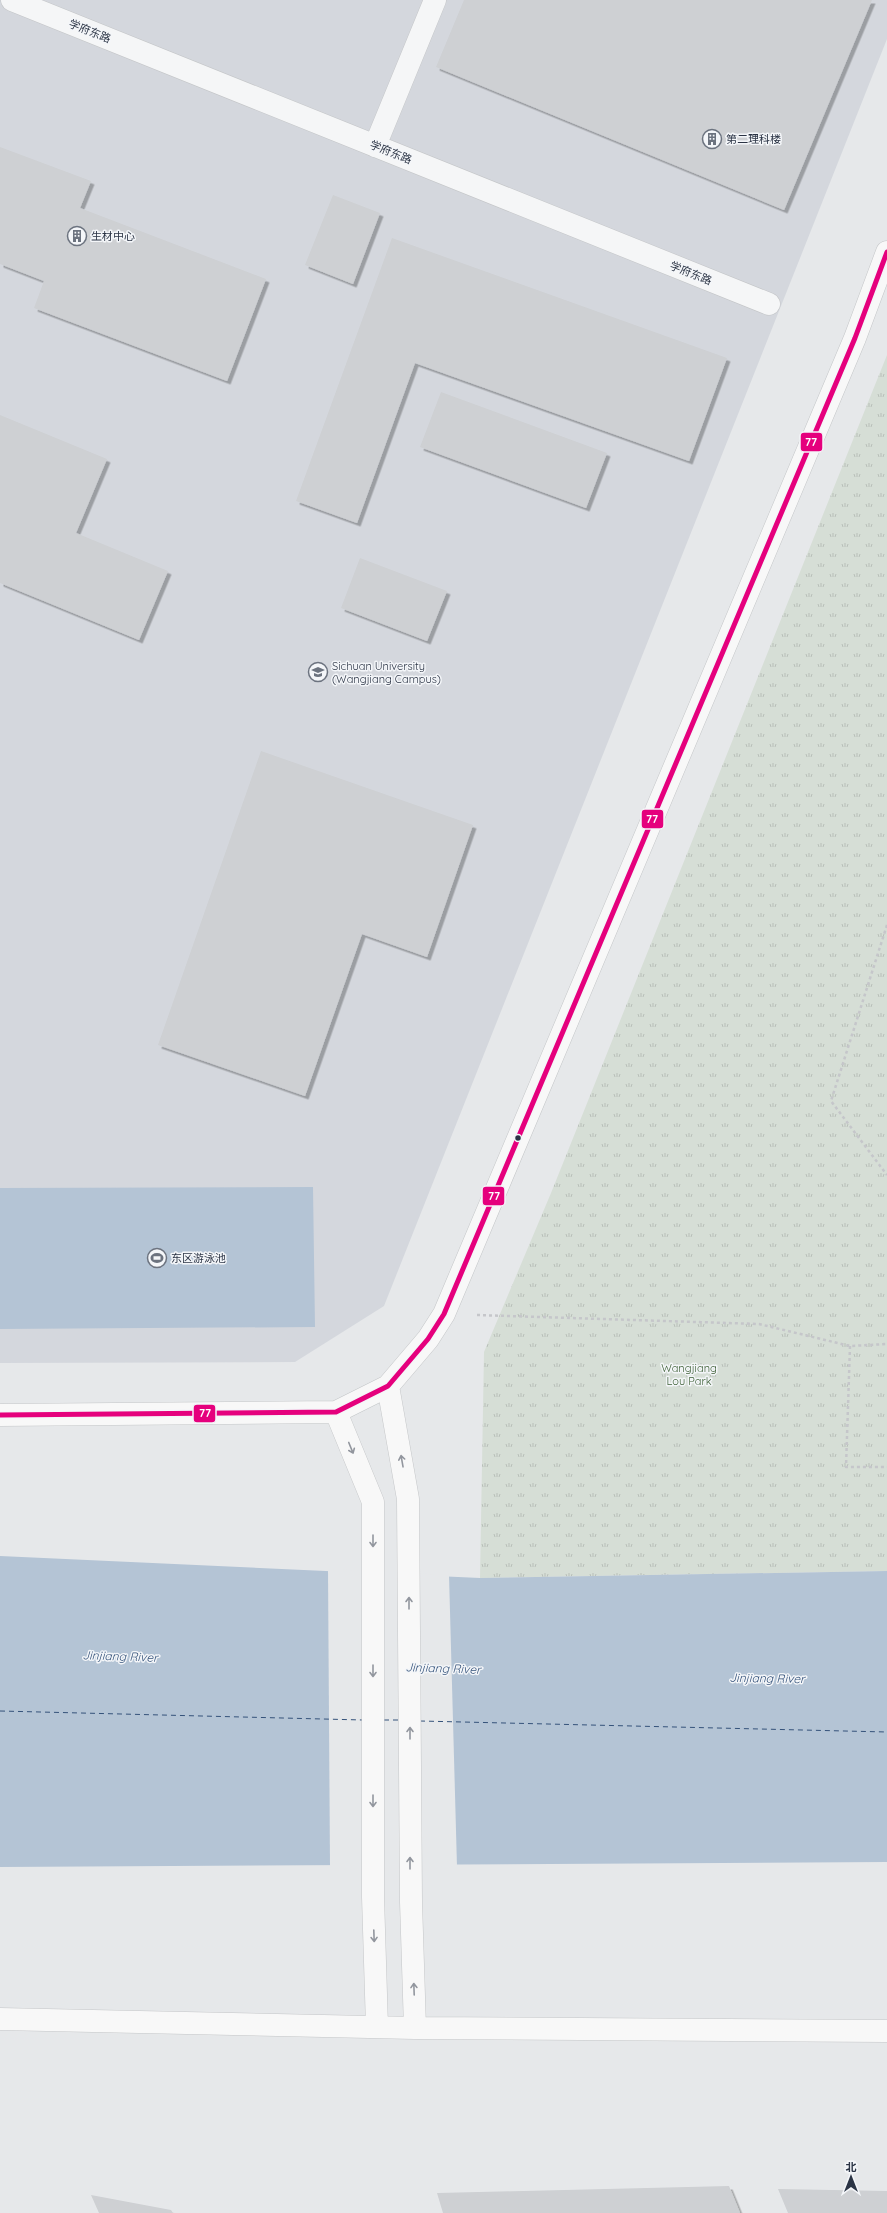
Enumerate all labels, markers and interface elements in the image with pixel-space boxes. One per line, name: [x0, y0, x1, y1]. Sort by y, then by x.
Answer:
street label: 学府东路: [67, 16, 113, 46]
building icon: 第二理科楼: [701, 128, 723, 150]
place label: 第二理科楼: [726, 132, 781, 146]
street label: 学府东路: [368, 137, 414, 167]
building icon: 生材中心: [66, 225, 88, 247]
place label: 生材中心: [91, 229, 135, 243]
street label: 学府东路: [668, 258, 714, 288]
line badge: 77: [800, 432, 823, 452]
text: 77: [805, 435, 817, 449]
place label: Sichuan University (Wangjiang Campus): [332, 659, 441, 686]
school or university icon: Sichuan University (Wangjiang Campus): [307, 661, 329, 683]
line badge: 77: [641, 809, 664, 829]
text: 77: [646, 812, 658, 826]
unlabelled marker: [513, 1133, 523, 1143]
line badge: 77: [482, 1186, 505, 1206]
text: 77: [488, 1189, 500, 1203]
sports icon: 东区游泳池: [146, 1247, 168, 1269]
place label: 东区游泳池: [171, 1251, 226, 1265]
park label: Wangjiang Lou Park: [661, 1361, 717, 1388]
line badge: 77: [193, 1404, 216, 1423]
text: 77: [199, 1406, 211, 1420]
one-way arrow: [348, 1442, 355, 1454]
one-way arrow: [397, 1455, 405, 1468]
one-way arrow: [369, 1534, 377, 1547]
one-way arrow: [405, 1597, 413, 1610]
water label: Jinjiang River: [82, 1647, 159, 1665]
water label: Jinjiang River: [405, 1659, 482, 1677]
one-way arrow: [369, 1664, 377, 1677]
water label: Jinjiang River: [729, 1670, 806, 1686]
one-way arrow: [406, 1727, 414, 1740]
one-way arrow: [369, 1794, 377, 1807]
one-way arrow: [406, 1857, 414, 1870]
one-way arrow: [371, 1929, 378, 1942]
one-way arrow: [410, 1983, 417, 1996]
north arrow: [831, 2157, 871, 2197]
text: 北: [846, 2160, 857, 2174]

